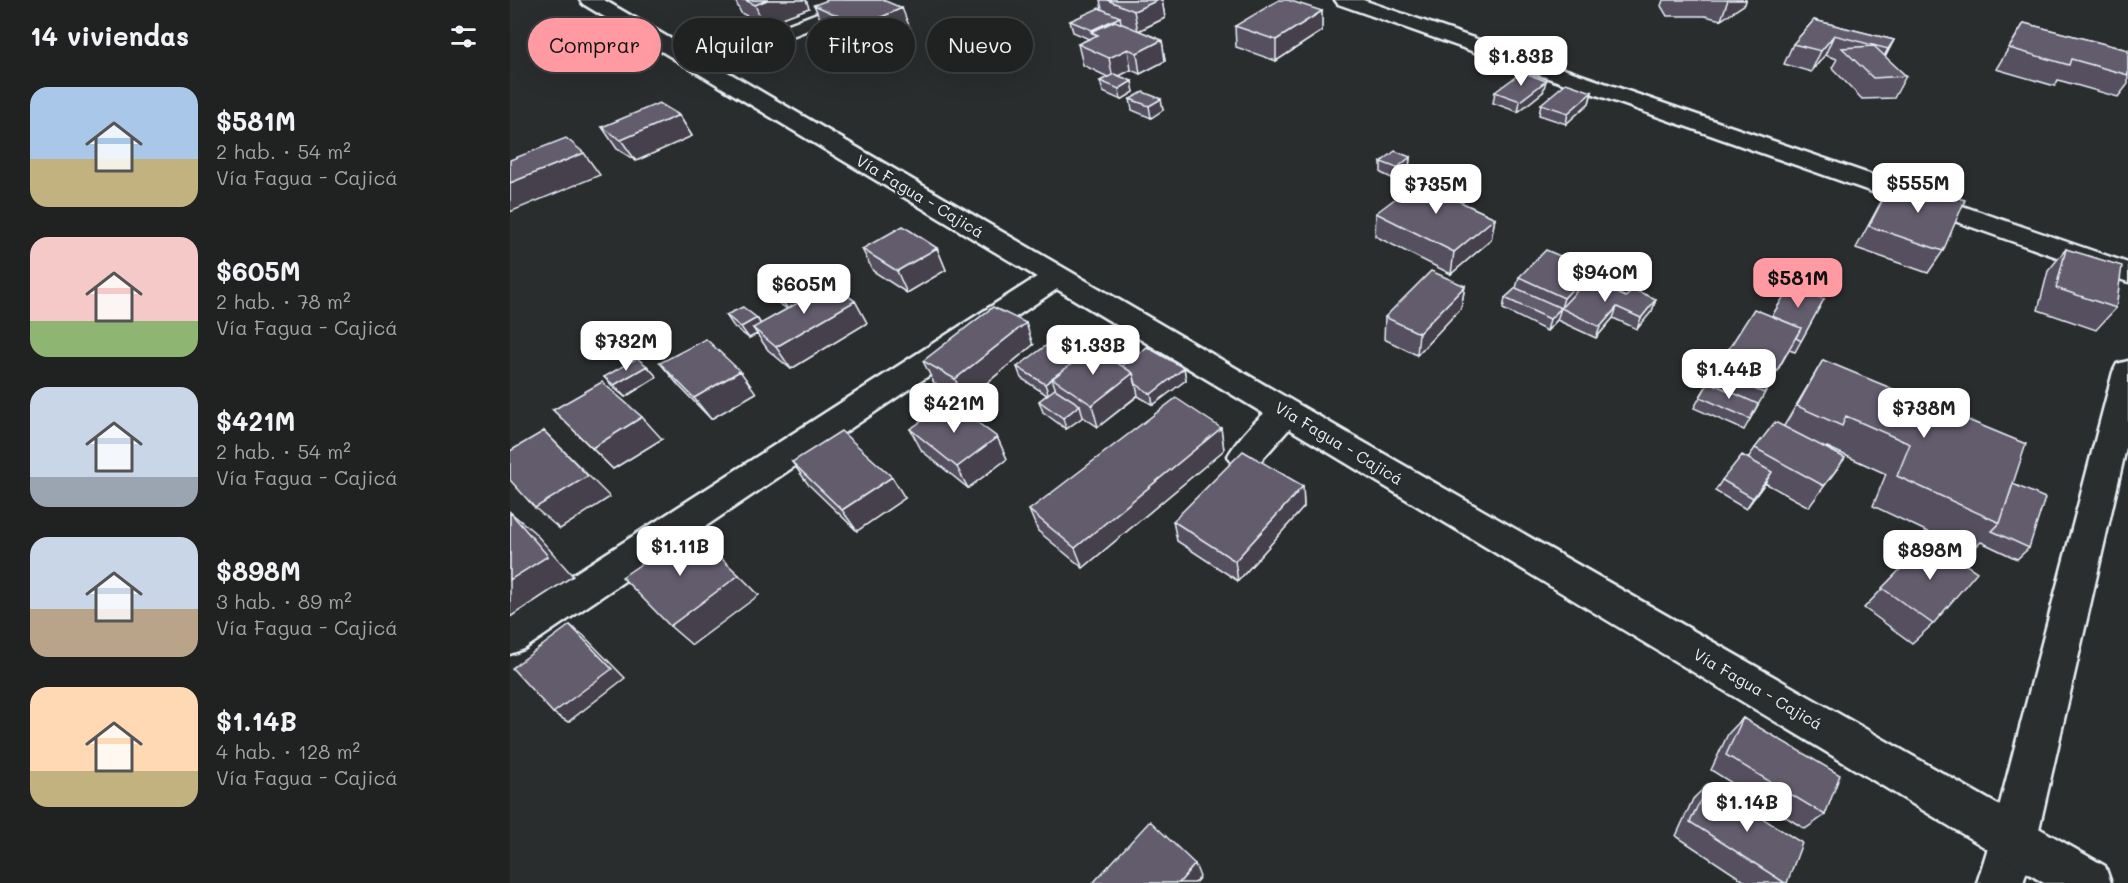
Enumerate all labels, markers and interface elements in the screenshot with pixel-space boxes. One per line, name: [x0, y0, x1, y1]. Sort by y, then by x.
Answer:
chip: Comprar: [528, 18, 661, 72]
chip: Alquilar: [673, 18, 795, 72]
chip: Filtros: [807, 18, 915, 72]
chip: Nuevo: [927, 18, 1033, 72]
text: 14 viviendas: [30, 19, 189, 53]
icon: filters: [447, 20, 480, 53]
pin: $1.83B: [1472, 36, 1570, 87]
text: $1.83B: [1488, 42, 1554, 68]
text: $581M: [216, 104, 296, 138]
icon: home: [78, 111, 150, 183]
text: 2 hab. · 54 m²: [216, 138, 351, 164]
street label: Vía Fagua - Cajicá: [853, 149, 988, 242]
pin: $555M: [1876, 163, 1960, 214]
text: Vía Fagua - Cajicá: [216, 164, 398, 190]
pin: $735M: [1394, 164, 1478, 215]
text: $555M: [1886, 169, 1950, 195]
text: $735M: [1404, 170, 1468, 196]
pin: $940M: [1563, 252, 1647, 303]
text: $605M: [216, 254, 301, 288]
text: $940M: [1572, 258, 1638, 284]
pin: $581M: [1756, 258, 1840, 309]
icon: home: [78, 261, 150, 333]
pin: $605M: [762, 264, 846, 315]
text: $581M: [1767, 264, 1829, 290]
text: $605M: [771, 270, 837, 296]
text: 2 hab. · 78 m²: [216, 288, 351, 314]
text: Vía Fagua - Cajicá: [216, 314, 398, 340]
pin: $732M: [584, 321, 668, 372]
pin: $1.33B: [1044, 325, 1142, 376]
text: $732M: [595, 327, 657, 353]
text: $1.33B: [1061, 331, 1125, 357]
pin: $1.44B: [1680, 349, 1778, 400]
text: $1.44B: [1696, 355, 1762, 381]
pin: $421M: [912, 383, 996, 434]
pin: $738M: [1882, 388, 1966, 439]
text: $421M: [923, 389, 985, 415]
text: $738M: [1892, 394, 1956, 420]
street label: Vía Fagua - Cajicá: [1272, 396, 1407, 489]
text: $421M: [216, 404, 296, 438]
icon: home: [78, 411, 150, 483]
text: 2 hab. · 54 m²: [216, 438, 351, 464]
text: Vía Fagua - Cajicá: [216, 464, 398, 490]
pin: $1.11B: [631, 526, 729, 577]
pin: $898M: [1888, 530, 1972, 581]
text: $1.11B: [651, 532, 709, 558]
text: $898M: [1897, 536, 1963, 562]
text: $898M: [216, 554, 301, 588]
icon: home: [78, 561, 150, 633]
text: 3 hab. · 89 m²: [216, 588, 352, 614]
text: Vía Fagua - Cajicá: [216, 614, 398, 640]
street label: Vía Fagua - Cajicá: [1690, 643, 1826, 734]
text: $1.14B: [216, 704, 297, 738]
icon: home: [78, 711, 150, 783]
text: 4 hab. · 128 m²: [216, 738, 360, 764]
text: Vía Fagua - Cajicá: [216, 764, 398, 790]
pin: $1.14B: [1698, 782, 1796, 833]
text: $1.14B: [1716, 788, 1778, 814]

